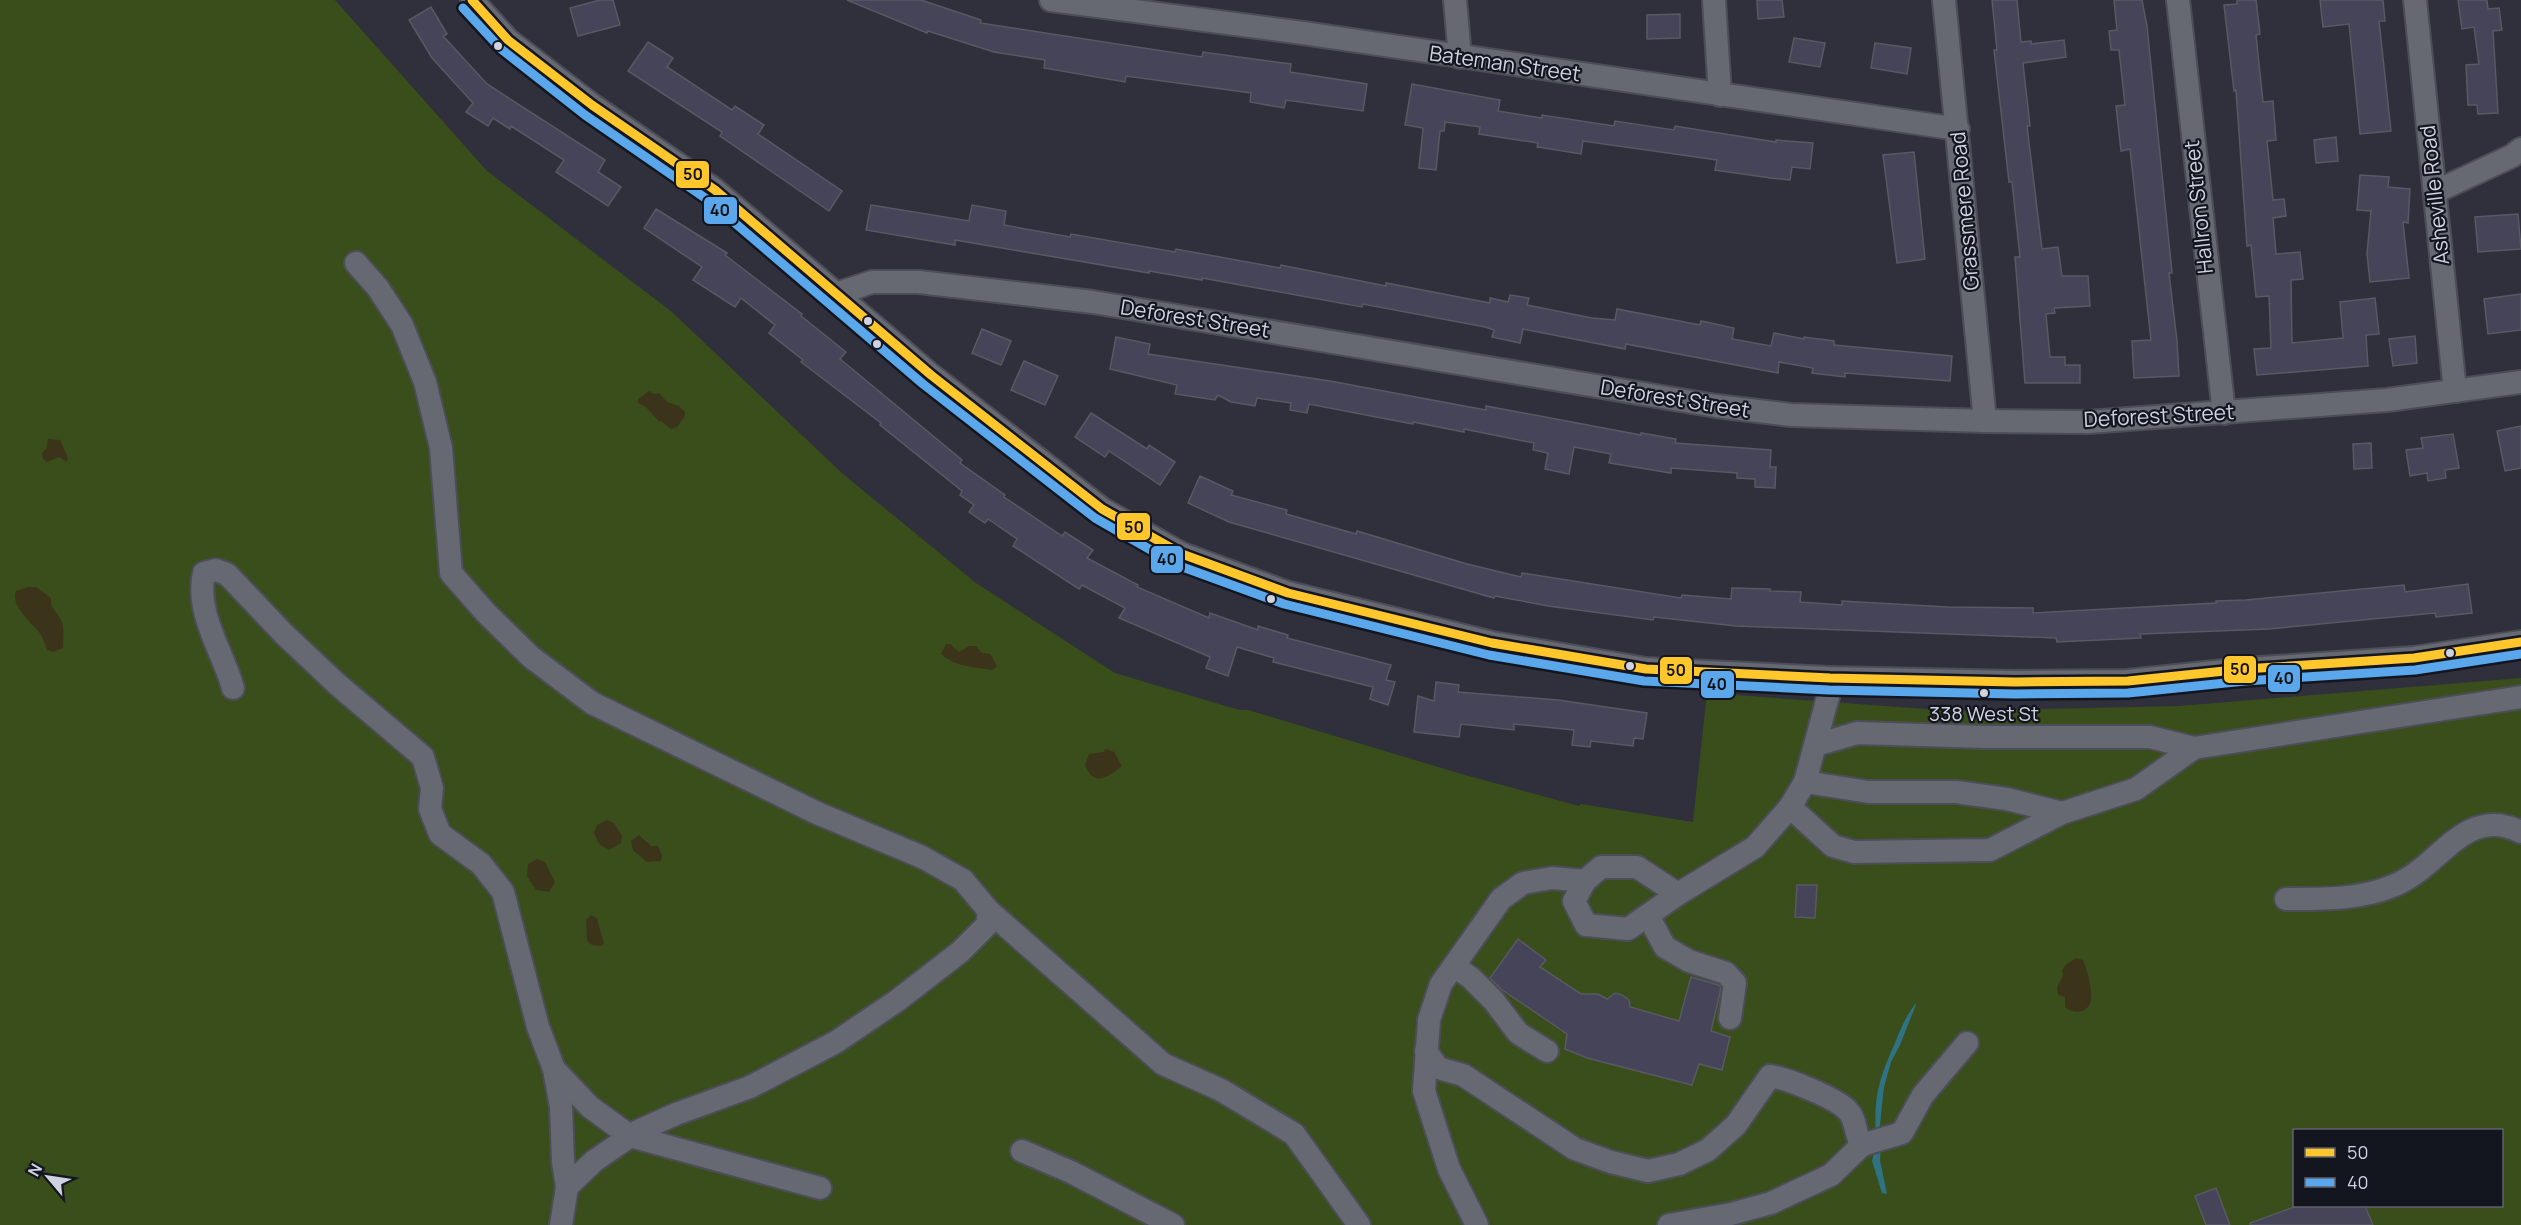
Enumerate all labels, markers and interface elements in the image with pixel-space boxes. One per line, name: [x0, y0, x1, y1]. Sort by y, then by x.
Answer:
street label: Bateman Street: [1428, 39, 1583, 87]
unlabelled marker: [492, 40, 504, 52]
street label: Asheville Road: [2413, 124, 2455, 266]
street label: Grassmere Road: [1943, 131, 1985, 292]
street label: Hallron Street: [2177, 139, 2219, 275]
line badge: 50: [675, 160, 710, 189]
text: 50: [683, 163, 703, 185]
line badge: 40: [703, 196, 738, 225]
text: 40: [710, 199, 730, 221]
street label: Deforest Street: [1119, 292, 1272, 344]
unlabelled marker: [862, 315, 874, 327]
unlabelled marker: [871, 338, 883, 350]
street label: Deforest Street: [1599, 372, 1752, 424]
street label: Deforest Street: [2083, 397, 2235, 433]
line badge: 50: [1116, 512, 1151, 541]
text: 50: [1124, 516, 1144, 538]
line badge: 40: [1150, 545, 1184, 574]
text: 40: [1157, 548, 1177, 570]
unlabelled marker: [1265, 593, 1277, 605]
unlabelled marker: [2444, 647, 2456, 659]
line badge: 50: [2223, 655, 2257, 684]
line badge: 50: [1659, 656, 1693, 685]
text: 50: [2230, 658, 2250, 680]
text: 50: [1666, 659, 1686, 681]
unlabelled marker: [1624, 660, 1636, 672]
line badge: 40: [2267, 664, 2301, 693]
text: 40: [2274, 667, 2294, 689]
line badge: 40: [1700, 670, 1735, 699]
text: 40: [1707, 673, 1727, 695]
marker: 338 West St: [1978, 687, 1990, 699]
place label: 338 West St: [1929, 700, 2039, 727]
legend: [2293, 1129, 2503, 1207]
text: 50: [2347, 1140, 2368, 1164]
north arrow: [18, 1147, 78, 1207]
text: N: [22, 1159, 47, 1180]
text: 40: [2347, 1170, 2369, 1194]

